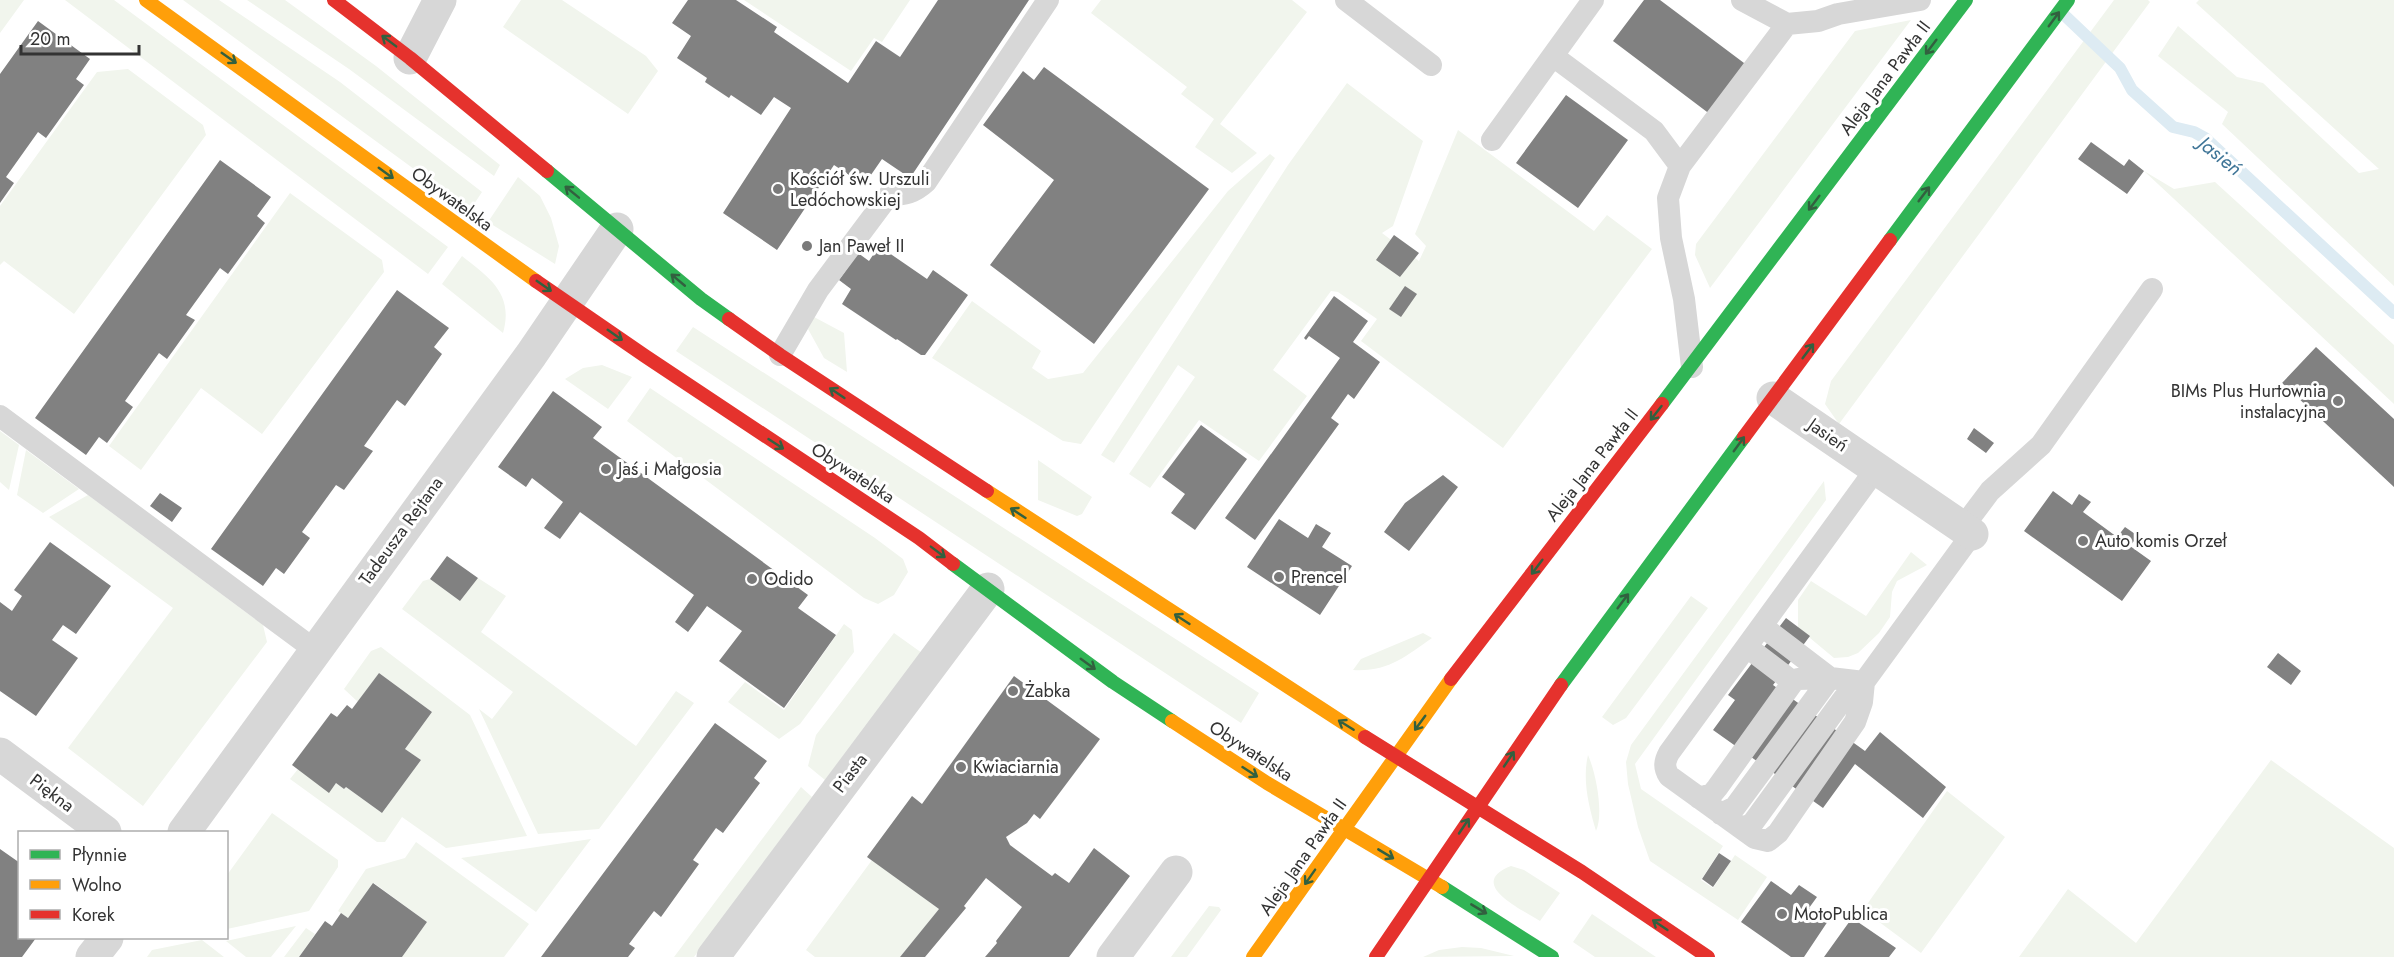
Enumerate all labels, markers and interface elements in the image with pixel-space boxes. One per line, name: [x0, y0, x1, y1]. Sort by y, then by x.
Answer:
one-way arrow: [2048, 11, 2060, 27]
street label: Aleja Jana Pawła II: [1833, 15, 1937, 141]
scale bar: [21, 18, 140, 56]
text: 20 m: [30, 26, 70, 52]
one-way arrow: [381, 35, 397, 48]
one-way arrow: [1924, 38, 1937, 54]
one-way arrow: [220, 52, 236, 64]
water label: Jasień: [2189, 127, 2248, 183]
street label: Obywatelska: [406, 161, 498, 237]
place label: Kościół św. Urszuli Ledóchowskiej: [790, 166, 930, 213]
one-way arrow: [377, 167, 393, 179]
marker: Kościół św. Urszuli Ledóchowskiej: [771, 182, 785, 196]
one-way arrow: [565, 185, 580, 199]
one-way arrow: [1918, 187, 1930, 203]
one-way arrow: [1808, 195, 1820, 211]
place label: Jan Paweł II: [817, 233, 904, 259]
marker: Jan Paweł II: [800, 239, 814, 253]
one-way arrow: [671, 273, 686, 287]
one-way arrow: [536, 280, 552, 292]
one-way arrow: [606, 329, 622, 341]
one-way arrow: [1801, 343, 1814, 359]
place label: BIMs Plus Hurtownia instalacyjna: [2171, 378, 2326, 425]
one-way arrow: [829, 387, 846, 399]
marker: BIMs Plus Hurtownia instalacyjna: [2331, 394, 2345, 408]
street label: Aleja Jana Pawła II: [1539, 403, 1645, 527]
one-way arrow: [1650, 404, 1663, 420]
street label: Jasień: [1801, 411, 1853, 458]
street label: Obywatelska: [806, 436, 900, 510]
one-way arrow: [1733, 436, 1745, 452]
one-way arrow: [768, 438, 784, 450]
place label: Jaś i Małgosia: [616, 456, 722, 482]
marker: Jaś i Małgosia: [599, 462, 613, 476]
street label: Tadeusza Rejtana: [353, 471, 449, 591]
one-way arrow: [1010, 507, 1027, 519]
place label: Auto komis Orzeł: [2095, 528, 2228, 554]
marker: Auto komis Orzeł: [2076, 534, 2090, 548]
one-way arrow: [930, 546, 946, 559]
one-way arrow: [1531, 559, 1544, 575]
place label: Prencel: [1291, 564, 1347, 590]
place label: Odido: [764, 566, 813, 592]
marker: Prencel: [1272, 570, 1286, 584]
marker: Odido: [745, 572, 759, 586]
one-way arrow: [1617, 593, 1629, 609]
one-way arrow: [1174, 613, 1190, 625]
one-way arrow: [1080, 658, 1096, 670]
place label: Żabka: [1025, 678, 1070, 704]
marker: Żabka: [1006, 684, 1020, 698]
street label: Obywatelska: [1204, 714, 1298, 788]
one-way arrow: [1413, 714, 1426, 730]
one-way arrow: [1337, 718, 1354, 731]
street label: Piasta: [827, 748, 873, 798]
one-way arrow: [1503, 751, 1516, 768]
place label: Kwiaciarnia: [973, 754, 1059, 780]
marker: Kwiaciarnia: [954, 760, 968, 774]
one-way arrow: [1241, 767, 1258, 779]
street label: Piękna: [24, 768, 80, 818]
street label: Aleja Jana Pawła II: [1253, 793, 1353, 921]
one-way arrow: [1458, 818, 1470, 835]
legend: [18, 831, 228, 939]
text: Płynnie: [72, 842, 127, 868]
one-way arrow: [1378, 849, 1395, 861]
one-way arrow: [1304, 869, 1317, 885]
text: Wolno: [72, 872, 122, 898]
place label: MotoPublica: [1794, 901, 1888, 927]
text: Korek: [72, 902, 115, 928]
one-way arrow: [1470, 903, 1487, 915]
marker: MotoPublica: [1775, 907, 1789, 921]
one-way arrow: [1651, 918, 1668, 931]

